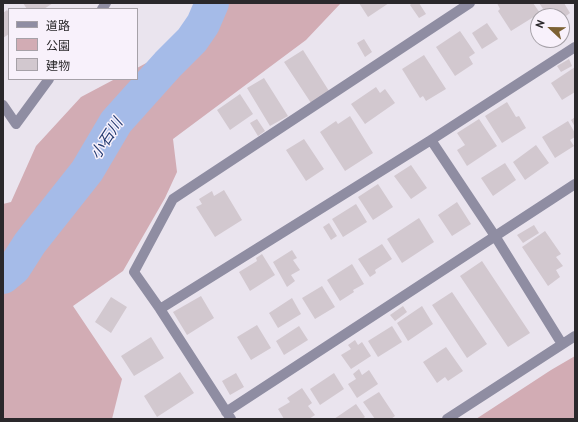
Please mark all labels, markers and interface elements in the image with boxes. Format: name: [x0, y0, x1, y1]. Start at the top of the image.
legend: [8, 8, 138, 80]
north arrow: [530, 8, 570, 48]
text: 道路: [46, 18, 70, 33]
text: N: [532, 18, 548, 30]
text: 公園: [46, 38, 70, 53]
text: 建物: [46, 58, 70, 73]
water label: 小石川: [87, 115, 127, 163]

